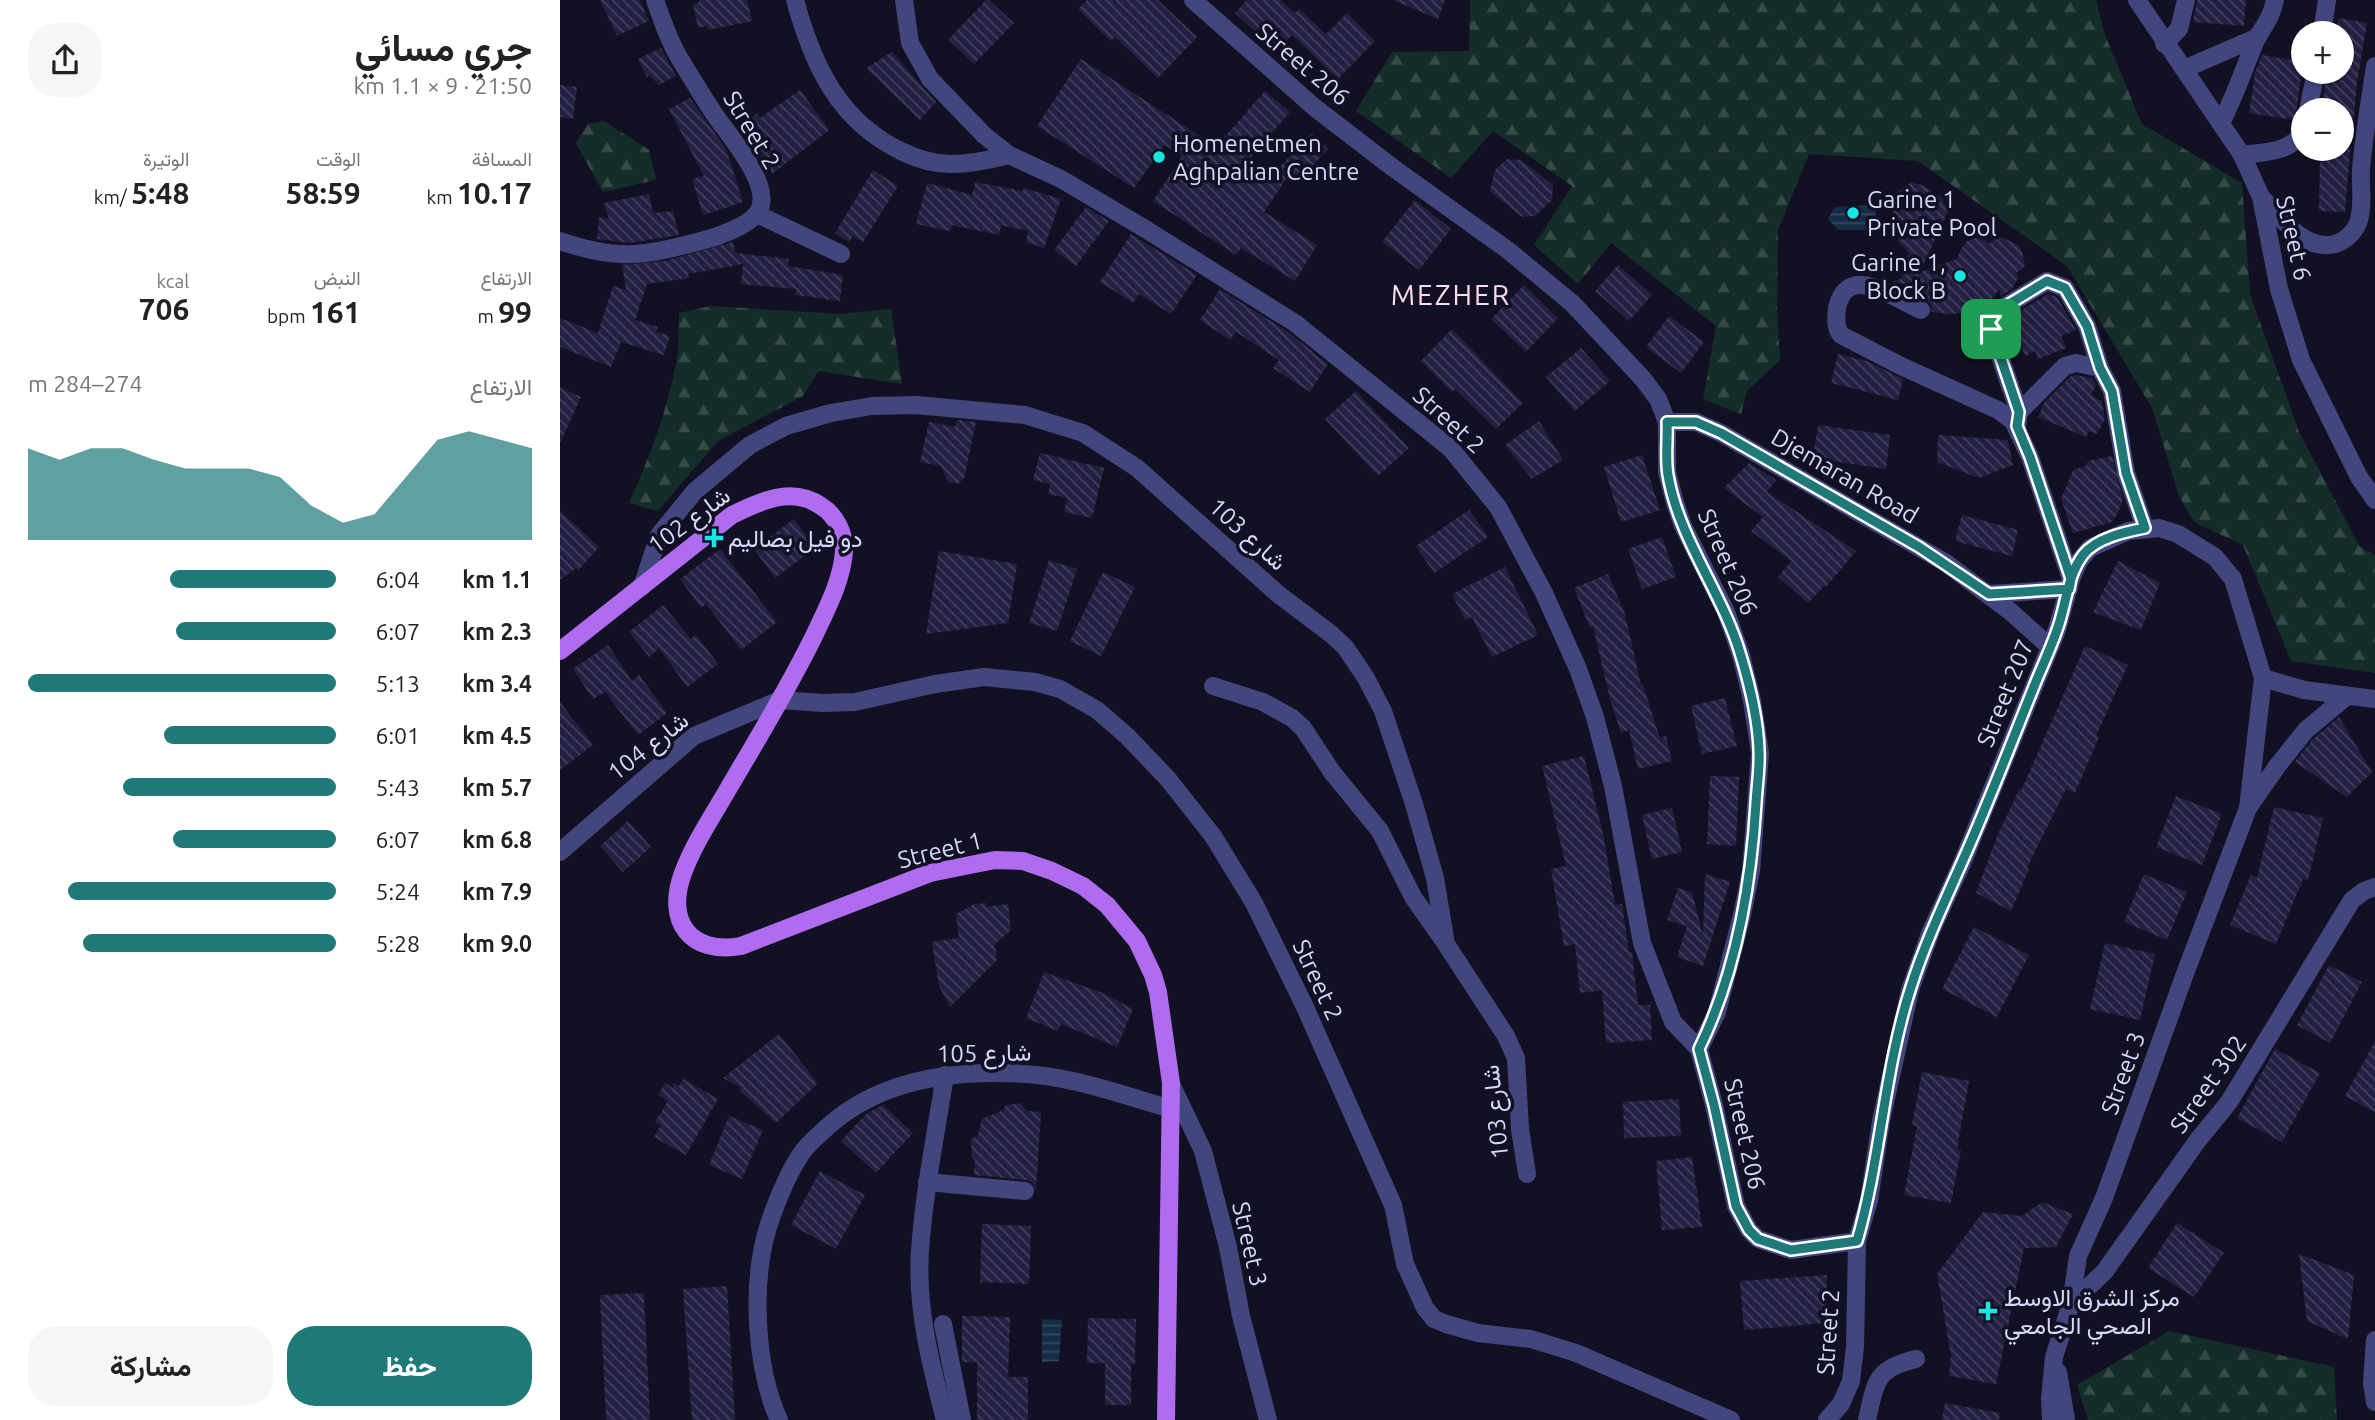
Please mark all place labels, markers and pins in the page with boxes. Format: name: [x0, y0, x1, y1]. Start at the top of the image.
place label: Homenetmen Aghpalian Centre: [1173, 130, 1360, 185]
marker: Homenetmen Aghpalian Centre: [1151, 149, 1167, 165]
place label: Garine 1 Private Pool: [1867, 186, 1997, 241]
marker: Garine 1 Private Pool: [1845, 205, 1861, 221]
place label: Garine 1, Block B: [1851, 249, 1946, 304]
marker: Garine 1, Block B: [1952, 268, 1968, 284]
pin: [1961, 299, 2021, 359]
place label: دو فيل بصاليم: [728, 525, 863, 555]
marker: دو فيل بصاليم: [706, 530, 722, 546]
place label: مركز الشرق الاوسط الصحي الجامعي: [2004, 1284, 2180, 1345]
marker: مركز الشرق الاوسط الصحي الجامعي: [1978, 1301, 1998, 1321]

